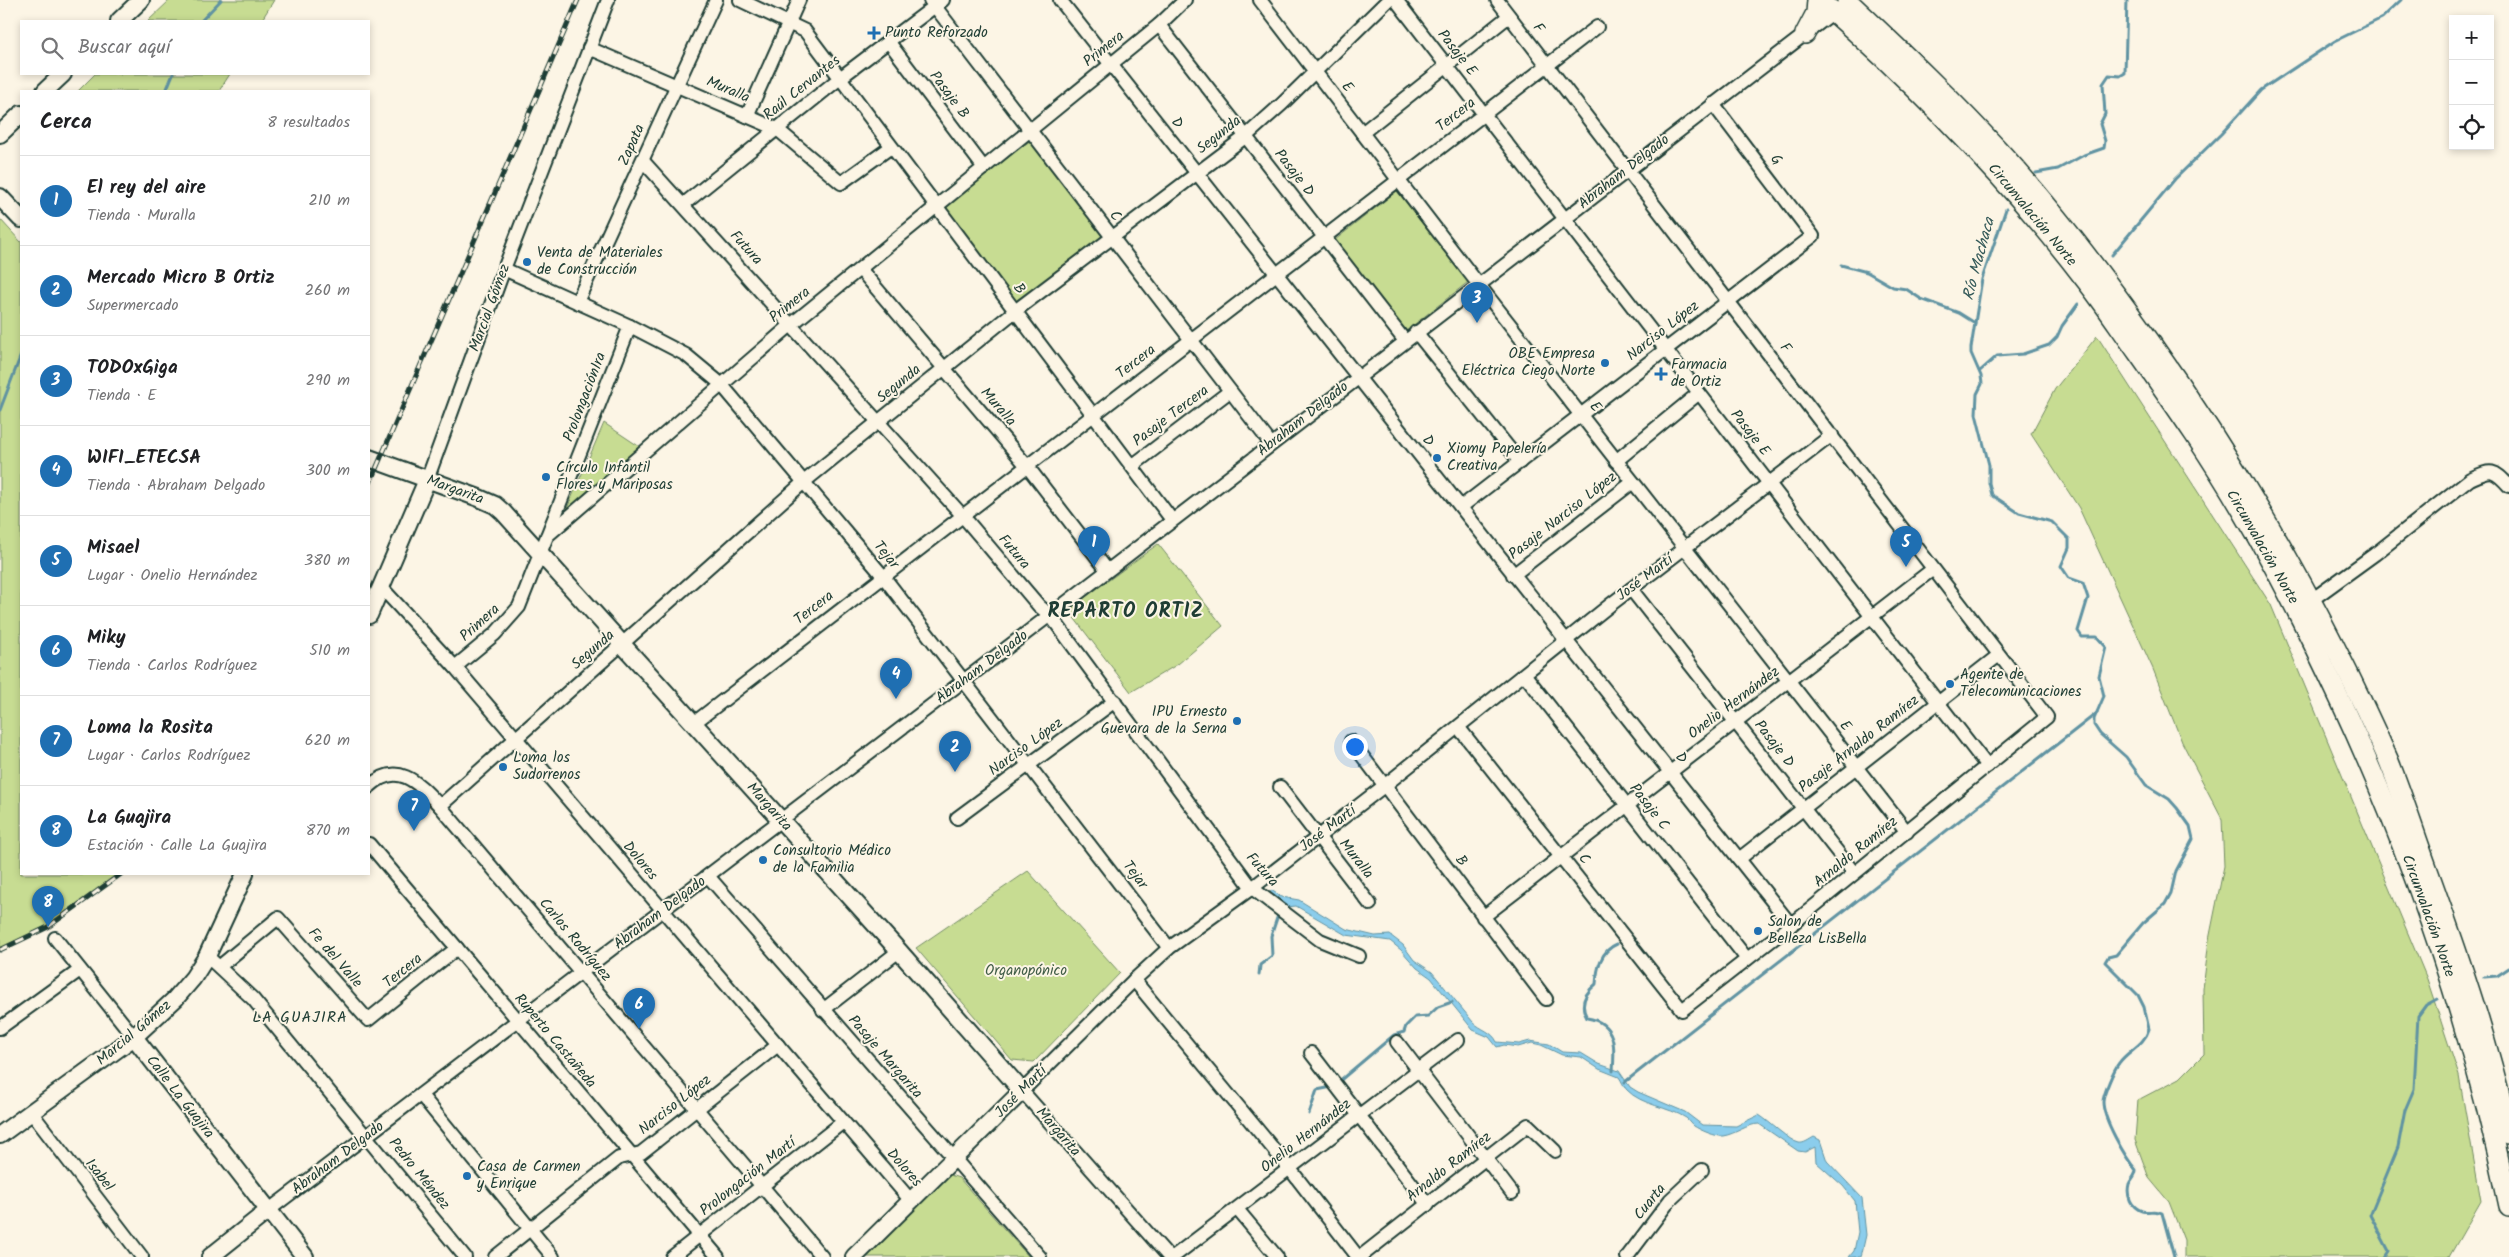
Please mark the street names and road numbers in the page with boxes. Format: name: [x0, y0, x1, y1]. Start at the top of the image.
street label: F: [1526, 18, 1551, 39]
street label: Pasaje E: [1431, 24, 1484, 83]
street label: Primera: [1078, 25, 1130, 73]
street label: Raúl Cervantes: [758, 49, 846, 127]
street label: Pasaje B: [923, 66, 975, 124]
street label: Muralla: [702, 70, 754, 110]
street label: E: [1335, 76, 1360, 99]
street label: Tercera: [1431, 92, 1481, 138]
street label: Segunda: [1191, 110, 1247, 160]
street label: D: [1165, 112, 1190, 134]
street label: Zapata: [612, 120, 652, 170]
street label: Abraham Delgado: [1573, 128, 1675, 215]
street label: Pasaje D: [1268, 144, 1321, 202]
street label: G: [1764, 149, 1788, 171]
street label: Circunvalación Norte: [1981, 158, 2083, 272]
street label: C: [1103, 205, 1127, 227]
street label: Futura: [724, 225, 768, 271]
street label: Marcial Gómez: [463, 260, 517, 355]
street label: B: [1007, 278, 1031, 300]
street label: Primera: [764, 281, 816, 329]
street label: Narciso López: [1621, 294, 1705, 367]
street label: F: [1773, 338, 1798, 359]
street label: Tercera: [1111, 339, 1161, 385]
street label: Prolongación1ra: [557, 349, 613, 445]
street label: Segunda: [871, 358, 927, 410]
street label: Abraham Delgado: [1252, 375, 1354, 462]
street label: Pasaje Tercera: [1128, 379, 1214, 453]
street label: Muralla: [974, 382, 1022, 432]
street label: E: [1583, 396, 1608, 419]
street label: Pasaje E: [1724, 404, 1777, 463]
street label: D: [1416, 430, 1441, 453]
street label: Pasaje Narciso López: [1503, 466, 1623, 566]
street label: Margarita: [423, 469, 487, 511]
street label: Circunvalación Norte: [2219, 485, 2305, 609]
street label: Futura: [992, 529, 1036, 575]
street label: Tejar: [867, 536, 906, 575]
street label: José Martí: [1611, 547, 1681, 607]
street label: Tercera: [789, 585, 839, 631]
street label: Primera: [454, 598, 506, 648]
street label: Segunda: [566, 624, 620, 676]
street label: Abraham Delgado: [931, 624, 1034, 710]
street label: Onelio Hernández: [1683, 660, 1785, 746]
street label: Pasaje Arnaldo Ramírez: [1793, 689, 1925, 799]
street label: Narciso López: [984, 711, 1069, 782]
street label: Pasaje D: [1748, 715, 1801, 773]
street label: E: [1833, 715, 1858, 738]
street label: D: [1669, 747, 1694, 769]
street label: Margarita: [740, 777, 798, 837]
street label: Pasaje C: [1623, 778, 1675, 836]
street label: José Martí: [1294, 798, 1364, 858]
street label: Arnaldo Ramírez: [1809, 810, 1904, 894]
street label: Muralla: [1333, 834, 1379, 884]
street label: Dolores: [616, 836, 664, 886]
street label: Futura: [1240, 847, 1284, 893]
street label: C: [1572, 848, 1596, 870]
street label: B: [1449, 850, 1473, 872]
street label: Circunvalación Norte: [2395, 851, 2461, 981]
street label: Tejar: [1116, 856, 1154, 895]
street label: Abraham Delgado: [609, 870, 712, 956]
street label: Carlos Rodríguez: [533, 893, 618, 988]
street label: Fe del Valle: [302, 922, 368, 994]
street label: Tercera: [378, 947, 428, 995]
street label: Ruperto Castañeda: [508, 988, 602, 1094]
street label: Marcial Gómez: [91, 994, 177, 1072]
street label: Pasaje Margarita: [842, 1010, 928, 1104]
street label: Calle La Guajira: [140, 1050, 220, 1144]
street label: José Martí: [989, 1058, 1055, 1124]
street label: Narciso López: [633, 1068, 717, 1141]
street label: Onelio Hernández: [1255, 1093, 1357, 1179]
street label: Margarita: [1029, 1102, 1087, 1162]
street label: Abraham Delgado: [287, 1115, 390, 1201]
street label: Arnaldo Ramírez: [1401, 1126, 1497, 1208]
street label: Prolongación Martí: [695, 1130, 803, 1222]
street label: Pedro Méndez: [382, 1132, 456, 1216]
street label: Dolores: [880, 1143, 928, 1193]
street label: Isabel: [78, 1153, 120, 1197]
street label: Cuarta: [1628, 1178, 1672, 1226]

